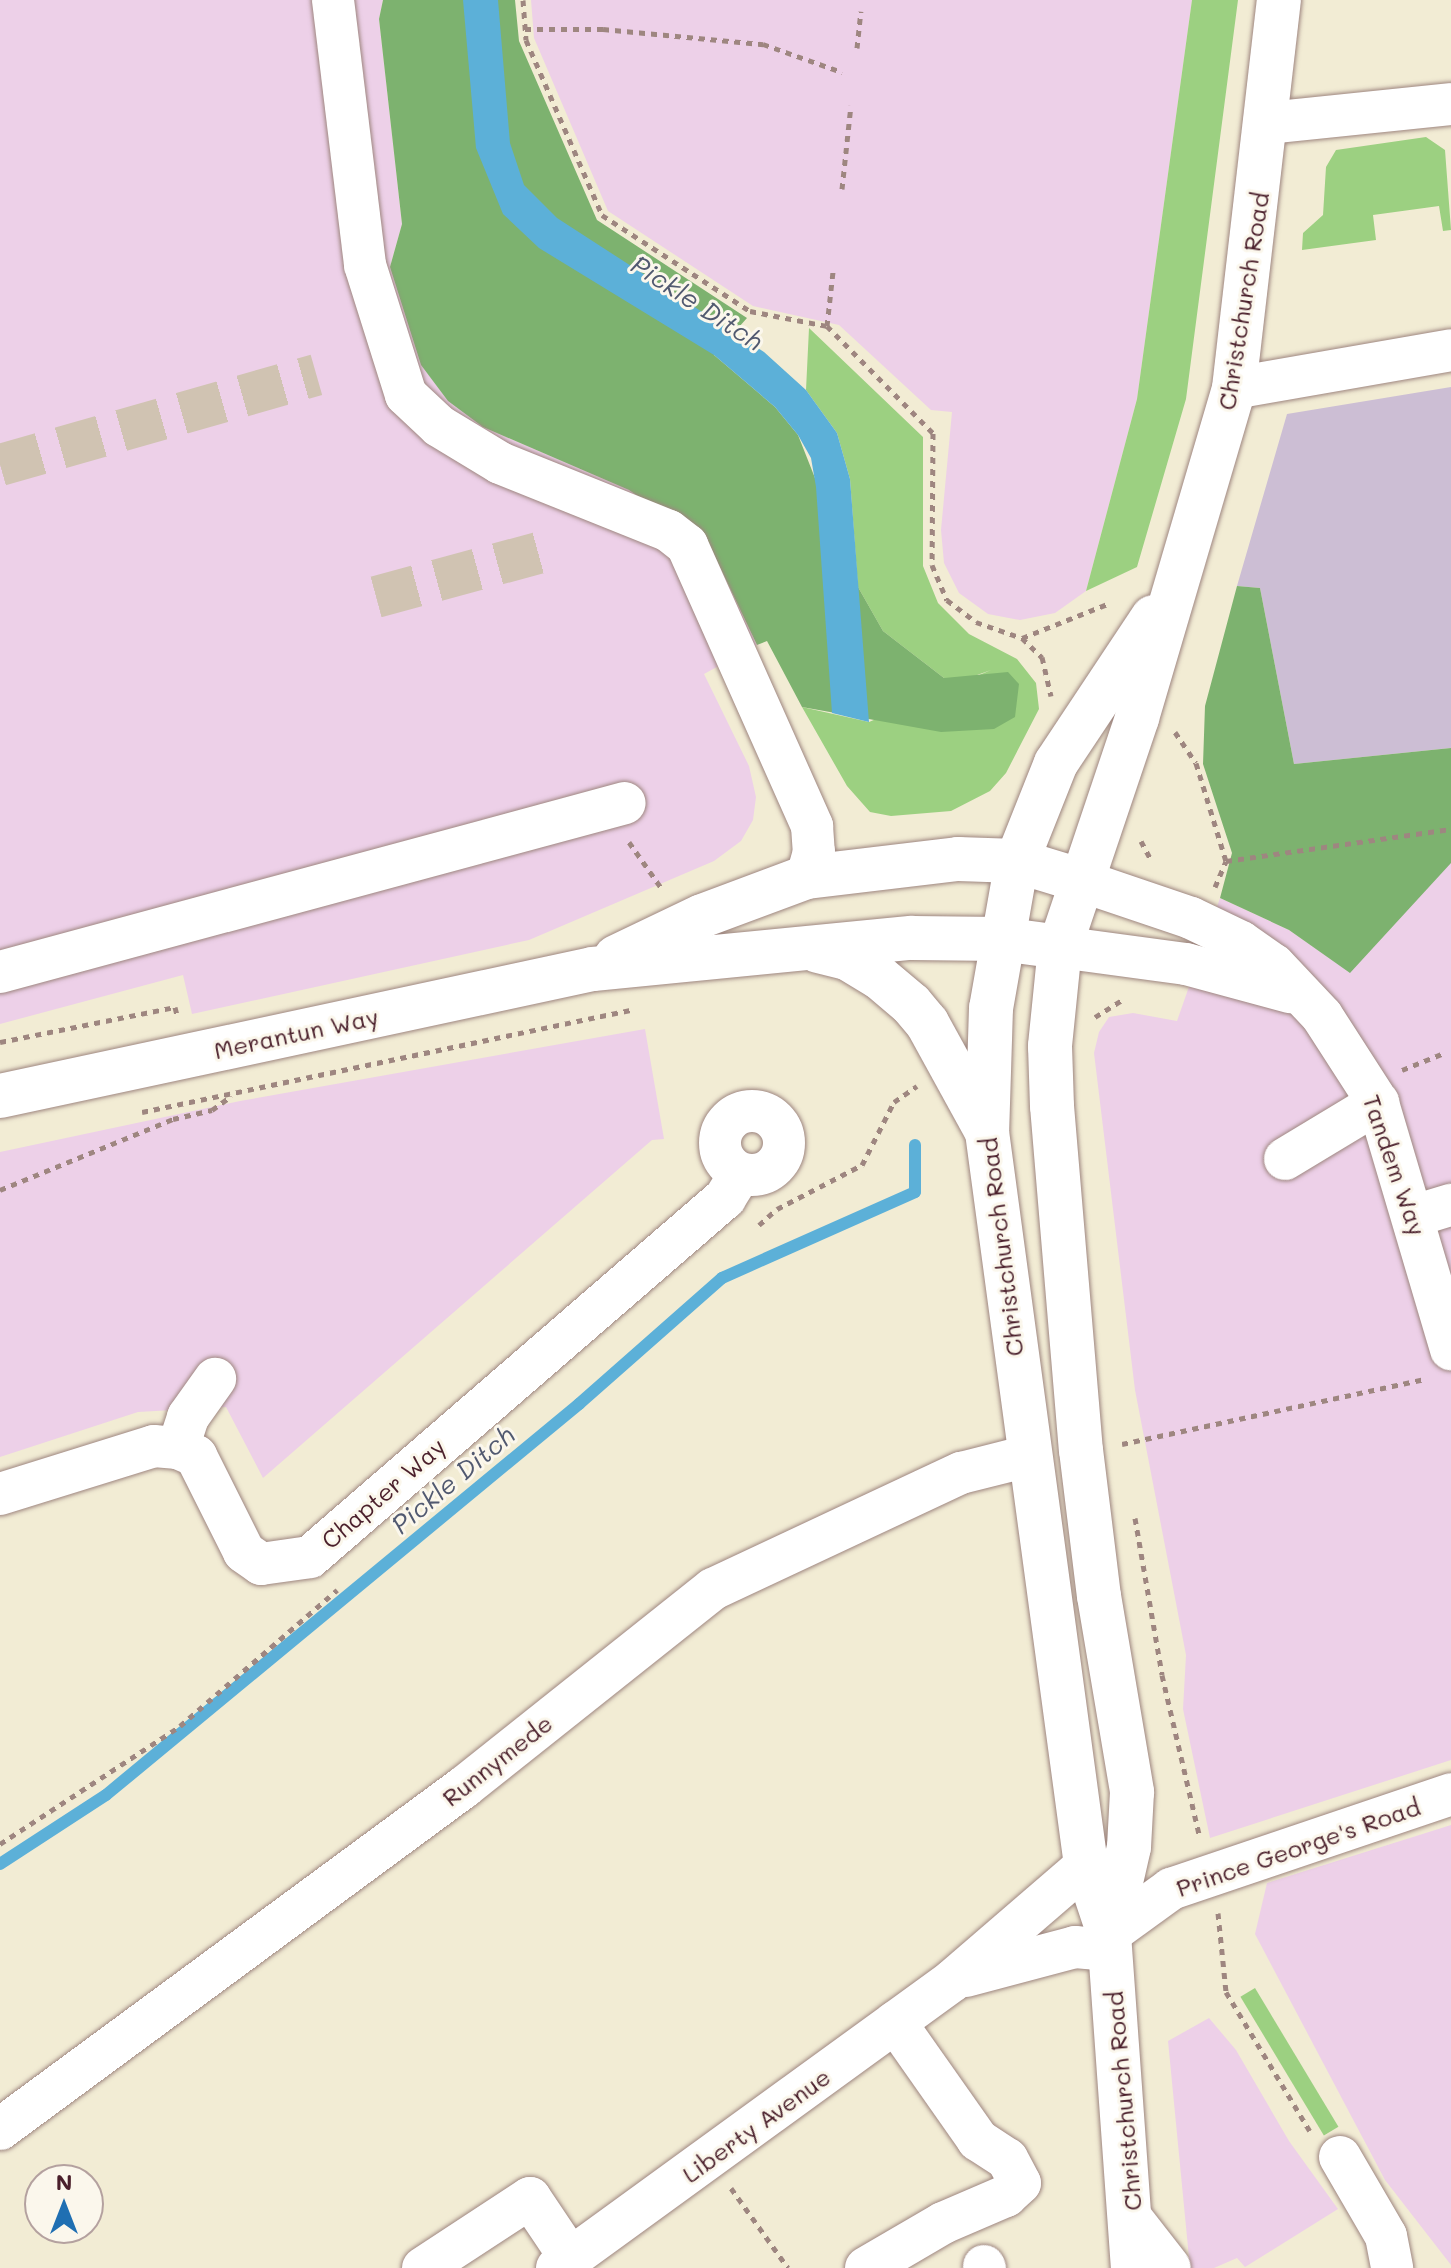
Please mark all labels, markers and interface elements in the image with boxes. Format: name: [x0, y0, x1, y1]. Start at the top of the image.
street label: Christchurch Road: [1212, 190, 1274, 412]
water label: Pickle Ditch: [625, 249, 769, 357]
street label: Merantun Way: [211, 1002, 381, 1064]
street label: Tandem Way: [1357, 1091, 1433, 1239]
street label: Christchurch Road: [973, 1136, 1029, 1358]
water label: Pickle Ditch: [385, 1419, 521, 1541]
street label: Chapter Way: [315, 1432, 451, 1554]
street label: Runnymede: [436, 1708, 558, 1812]
street label: Prince George's Road: [1172, 1792, 1424, 1902]
street label: Christchurch Road: [1099, 1990, 1147, 2212]
street label: Liberty Avenue: [676, 2062, 836, 2188]
north arrow: [24, 2164, 104, 2244]
text: N: [56, 2167, 72, 2196]

